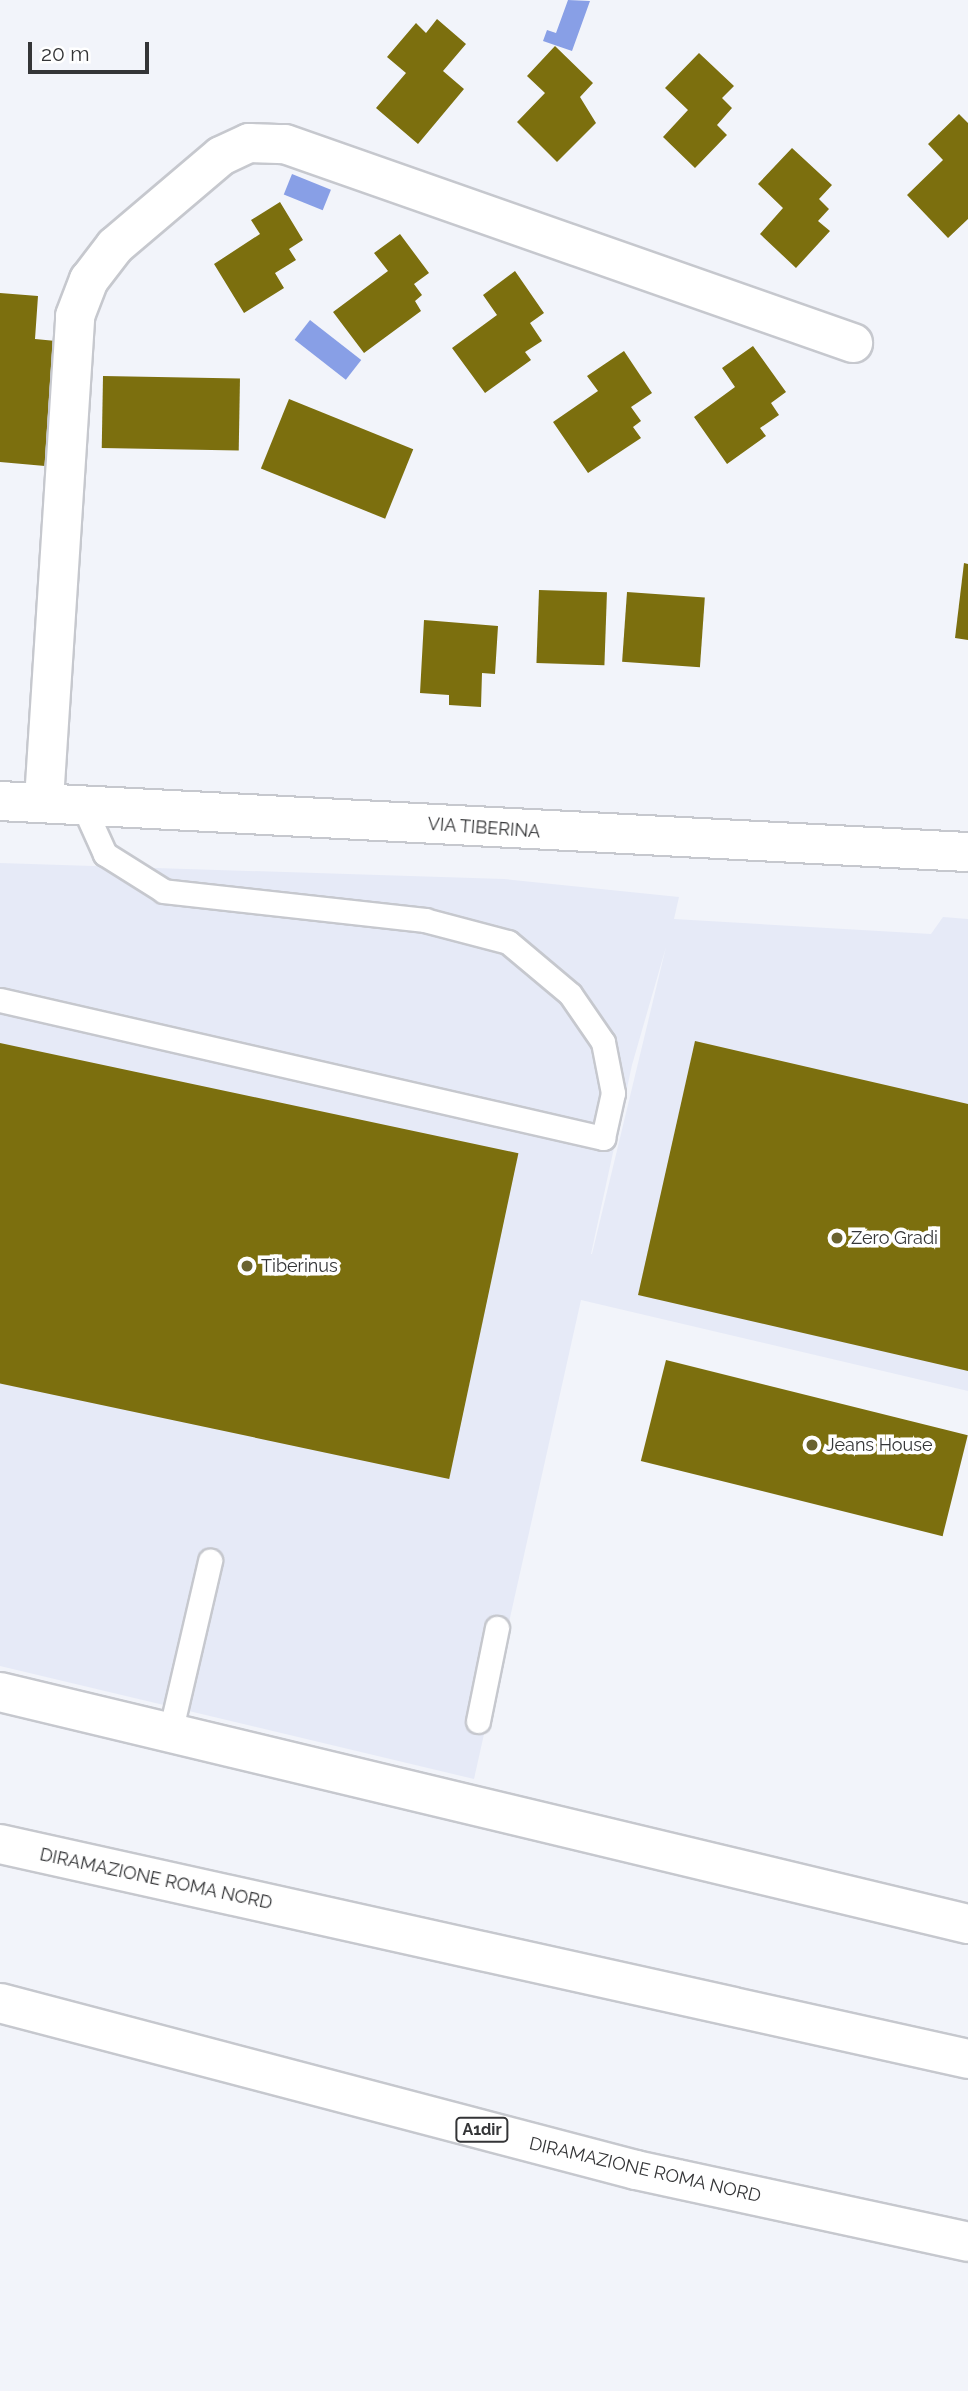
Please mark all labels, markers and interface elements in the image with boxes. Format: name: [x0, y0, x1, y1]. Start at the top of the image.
scale bar: [32, 28, 152, 72]
text: 20 m: [41, 41, 89, 66]
street label: VIA TIBERINA: [426, 813, 542, 843]
place label: Zero Gradi: [851, 1227, 938, 1249]
marker: Zero Gradi: [829, 1230, 845, 1246]
place label: Tiberinus: [261, 1255, 338, 1277]
marker: Tiberinus: [239, 1258, 255, 1274]
place label: Jeans House: [826, 1434, 932, 1456]
marker: Jeans House: [804, 1437, 820, 1453]
street label: DIRAMAZIONE ROMA NORD: [37, 1844, 275, 1914]
road number: A1dir: [454, 2118, 510, 2142]
street label: DIRAMAZIONE ROMA NORD: [527, 2133, 763, 2207]

